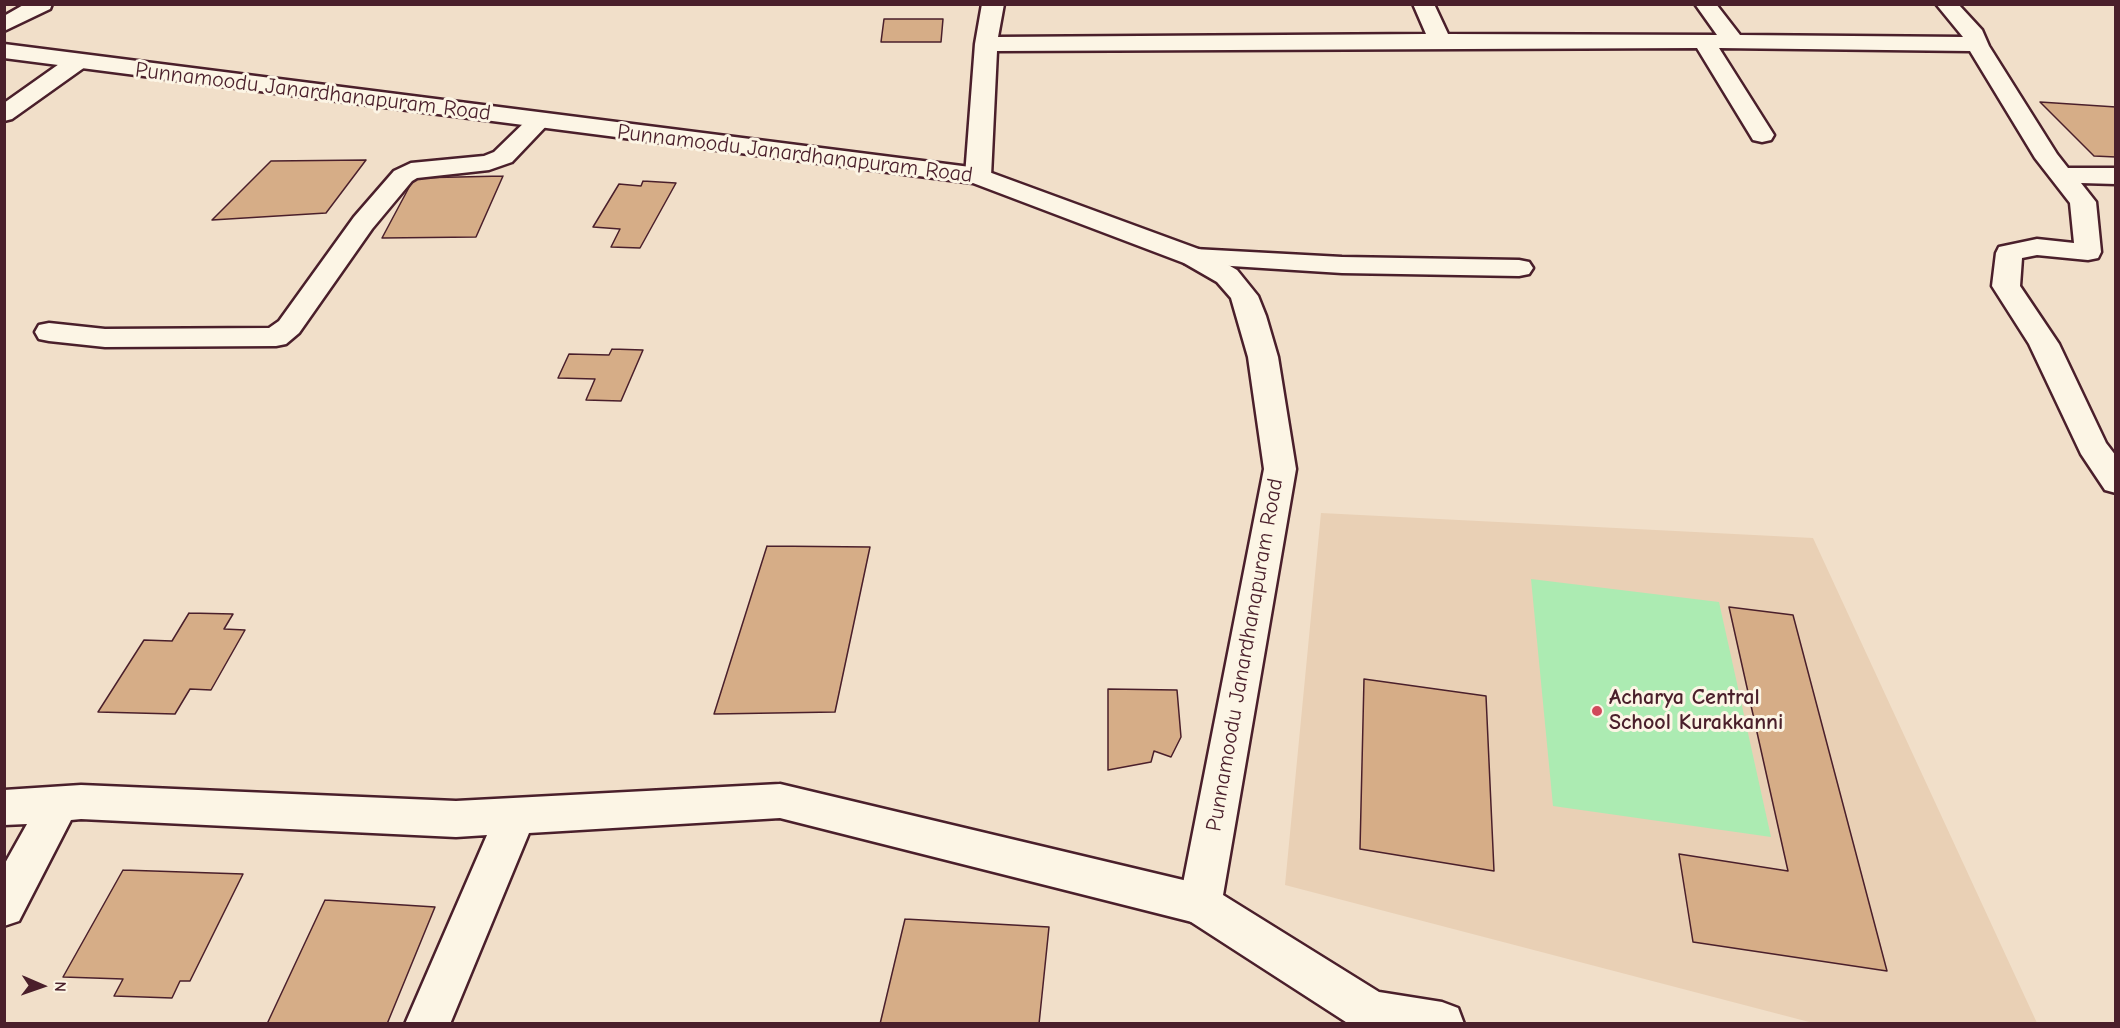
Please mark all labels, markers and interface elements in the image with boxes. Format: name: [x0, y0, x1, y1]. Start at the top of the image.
street label: Punnamoodu Janardhanapuram Road: [134, 57, 492, 127]
street label: Punnamoodu Janardhanapuram Road: [616, 119, 974, 189]
street label: Punnamoodu Janardhanapuram Road: [1201, 476, 1289, 834]
place label: Acharya Central School Kurakkanni: [1609, 685, 1783, 736]
marker: Acharya Central School Kurakkanni: [1590, 704, 1604, 718]
north arrow: [12, 956, 72, 1016]
text: N: [51, 981, 69, 992]

